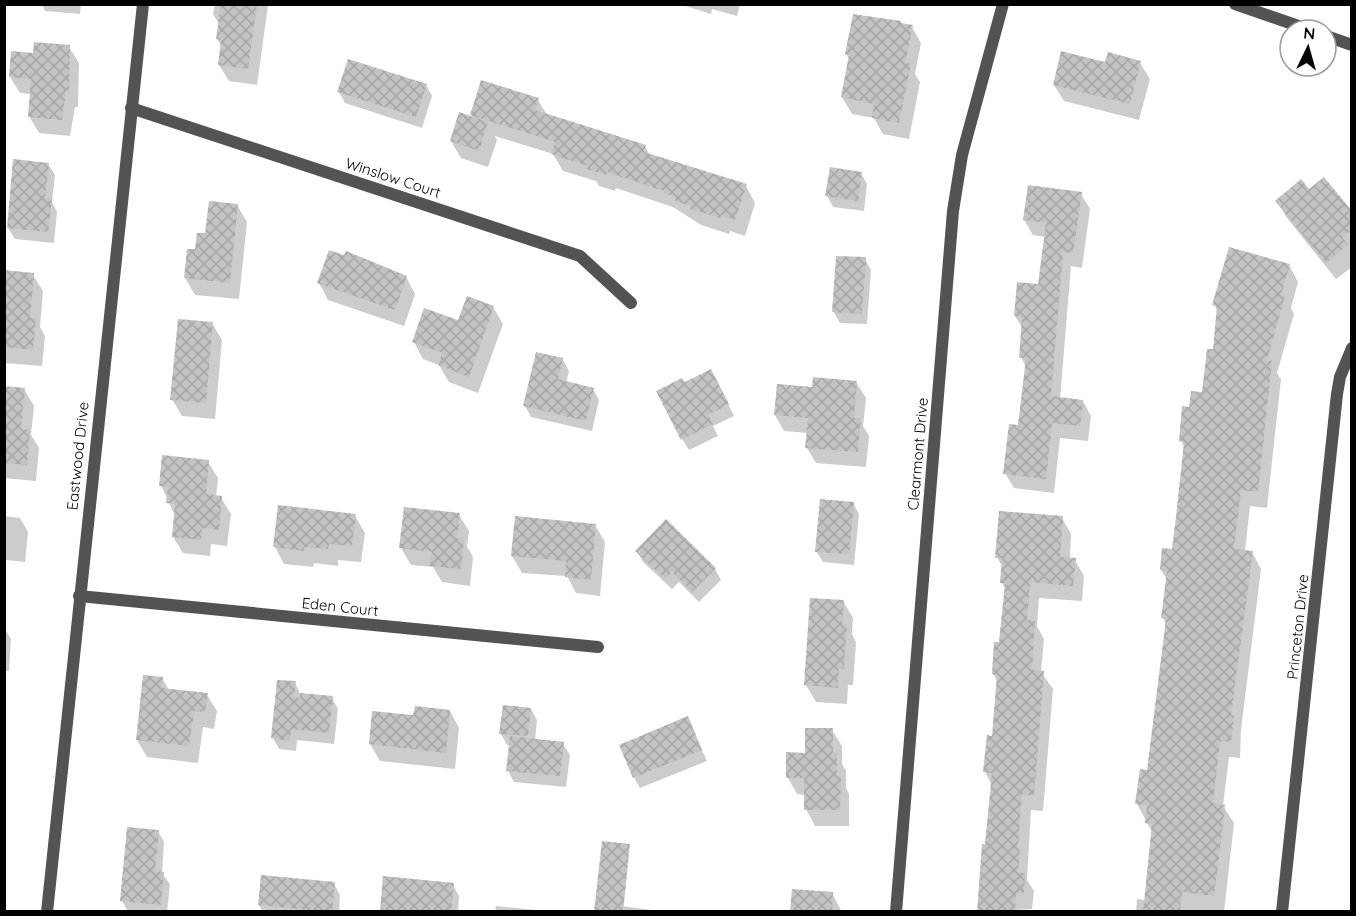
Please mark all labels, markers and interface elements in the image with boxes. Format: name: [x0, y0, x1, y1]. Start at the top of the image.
north arrow: [1278, 18, 1338, 78]
text: N: [1303, 23, 1316, 44]
street label: Winslow Court: [343, 153, 443, 202]
street label: Clearmont Drive: [903, 397, 932, 511]
street label: Eastwood Drive: [62, 401, 93, 511]
street label: Princeton Drive: [1283, 573, 1312, 681]
street label: Eden Court: [301, 593, 379, 620]

